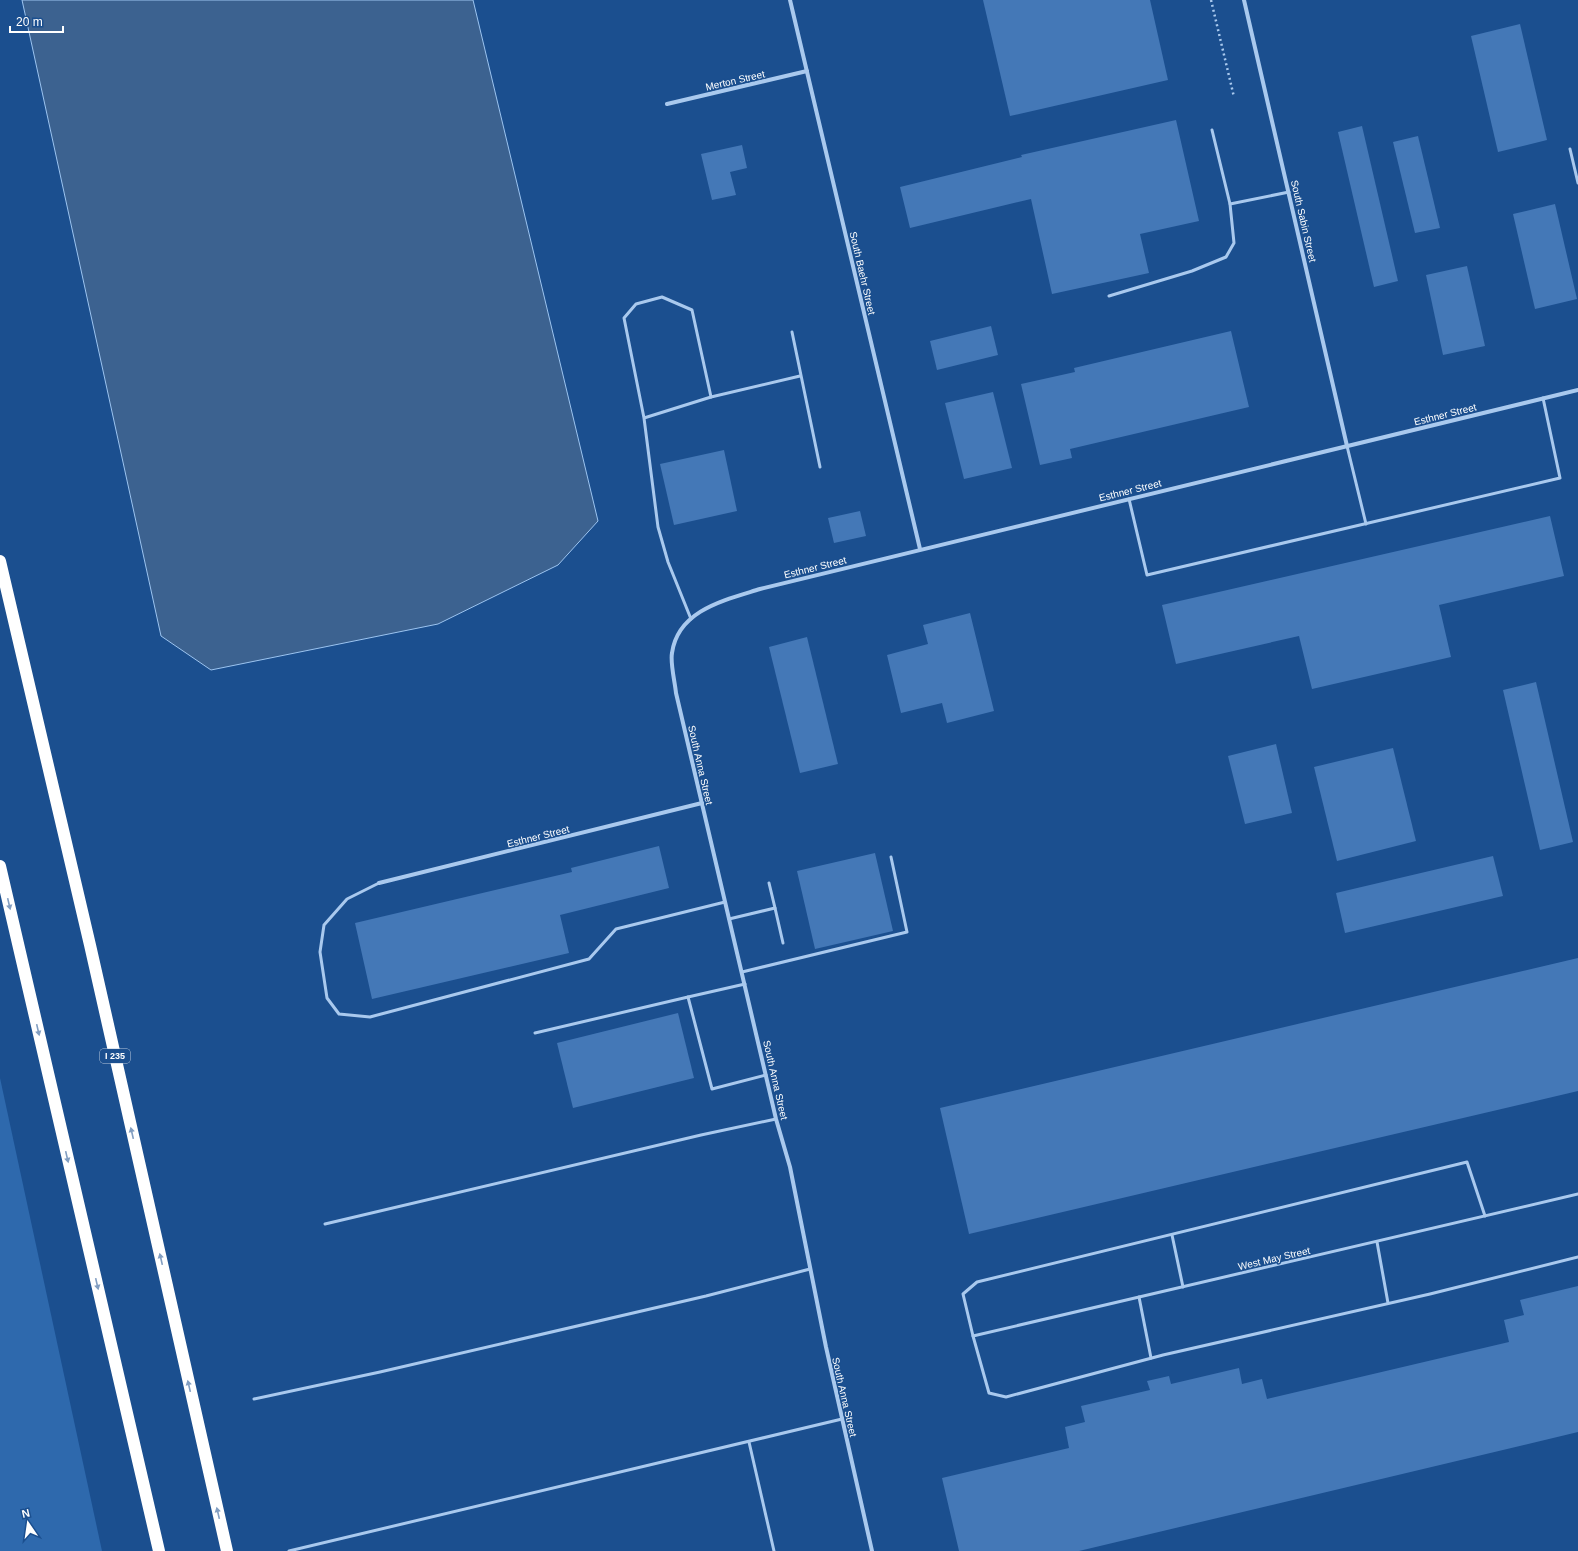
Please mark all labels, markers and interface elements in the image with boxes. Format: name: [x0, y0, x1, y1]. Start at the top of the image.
scale bar: [10, 8, 63, 34]
text: 20 m: [16, 15, 43, 29]
street label: Merton Street: [704, 68, 766, 93]
street label: South Sabin Street: [1289, 179, 1318, 263]
street label: South Baehr Street: [848, 230, 877, 316]
street label: Esthner Street: [1413, 401, 1478, 428]
street label: Esthner Street: [1098, 477, 1163, 504]
street label: Esthner Street: [783, 554, 848, 581]
street label: South Anna Street: [686, 724, 715, 806]
street label: Esthner Street: [506, 823, 571, 850]
one-way arrow: [6, 898, 12, 910]
one-way arrow: [36, 1024, 42, 1037]
street label: South Anna Street: [761, 1039, 790, 1121]
road number: I 235: [100, 1049, 130, 1063]
one-way arrow: [129, 1126, 135, 1139]
one-way arrow: [65, 1151, 71, 1163]
street label: West May Street: [1237, 1245, 1311, 1272]
one-way arrow: [157, 1253, 163, 1266]
one-way arrow: [94, 1277, 100, 1290]
street label: South Anna Street: [830, 1356, 859, 1438]
one-way arrow: [186, 1380, 192, 1392]
north arrow: [8, 1503, 48, 1543]
text: N: [21, 1507, 31, 1520]
one-way arrow: [215, 1507, 221, 1519]

